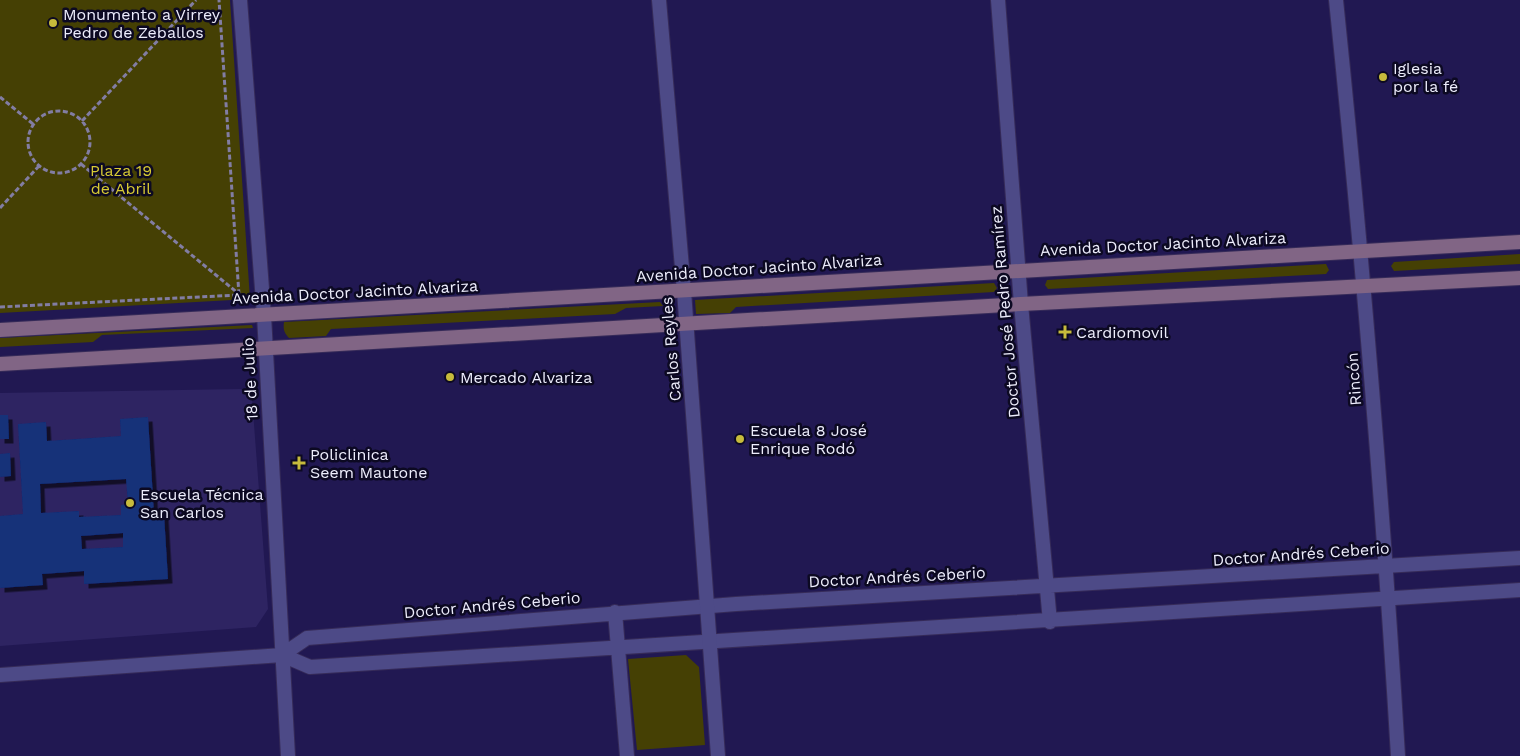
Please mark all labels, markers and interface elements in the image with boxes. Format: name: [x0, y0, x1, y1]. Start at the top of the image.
place label: Monumento a Virrey Pedro de Zeballos: [63, 5, 221, 42]
marker: Monumento a Virrey Pedro de Zeballos: [47, 17, 59, 29]
place label: Iglesia por la fé: [1393, 59, 1458, 96]
marker: Iglesia por la fé: [1377, 71, 1389, 83]
park label: Plaza 19 de Abril: [90, 161, 152, 198]
street label: Doctor José Pedro Ramírez: [986, 205, 1024, 419]
street label: Avenida Doctor Jacinto Alvariza: [1040, 228, 1286, 260]
street label: Avenida Doctor Jacinto Alvariza: [636, 250, 882, 286]
street label: Avenida Doctor Jacinto Alvariza: [232, 276, 478, 308]
street label: Carlos Reyles: [657, 296, 685, 402]
place label: Cardiomovil: [1076, 323, 1169, 342]
marker: Cardiomovil: [1058, 325, 1072, 339]
street label: 18 de Julio: [238, 337, 262, 421]
street label: Rincón: [1343, 352, 1365, 406]
place label: Mercado Alvariza: [460, 368, 592, 387]
marker: Mercado Alvariza: [444, 371, 456, 383]
place label: Escuela 8 José Enrique Rodó: [750, 421, 867, 458]
marker: Escuela 8 José Enrique Rodó: [734, 433, 746, 445]
place label: Policlinica Seem Mautone: [310, 445, 427, 482]
marker: Policlinica Seem Mautone: [292, 456, 306, 470]
place label: Escuela Técnica San Carlos: [140, 485, 264, 522]
marker: Escuela Técnica San Carlos: [124, 497, 136, 509]
street label: Doctor Andrés Ceberio: [1212, 538, 1390, 570]
street label: Doctor Andrés Ceberio: [808, 563, 986, 591]
street label: Doctor Andrés Ceberio: [403, 588, 581, 622]

